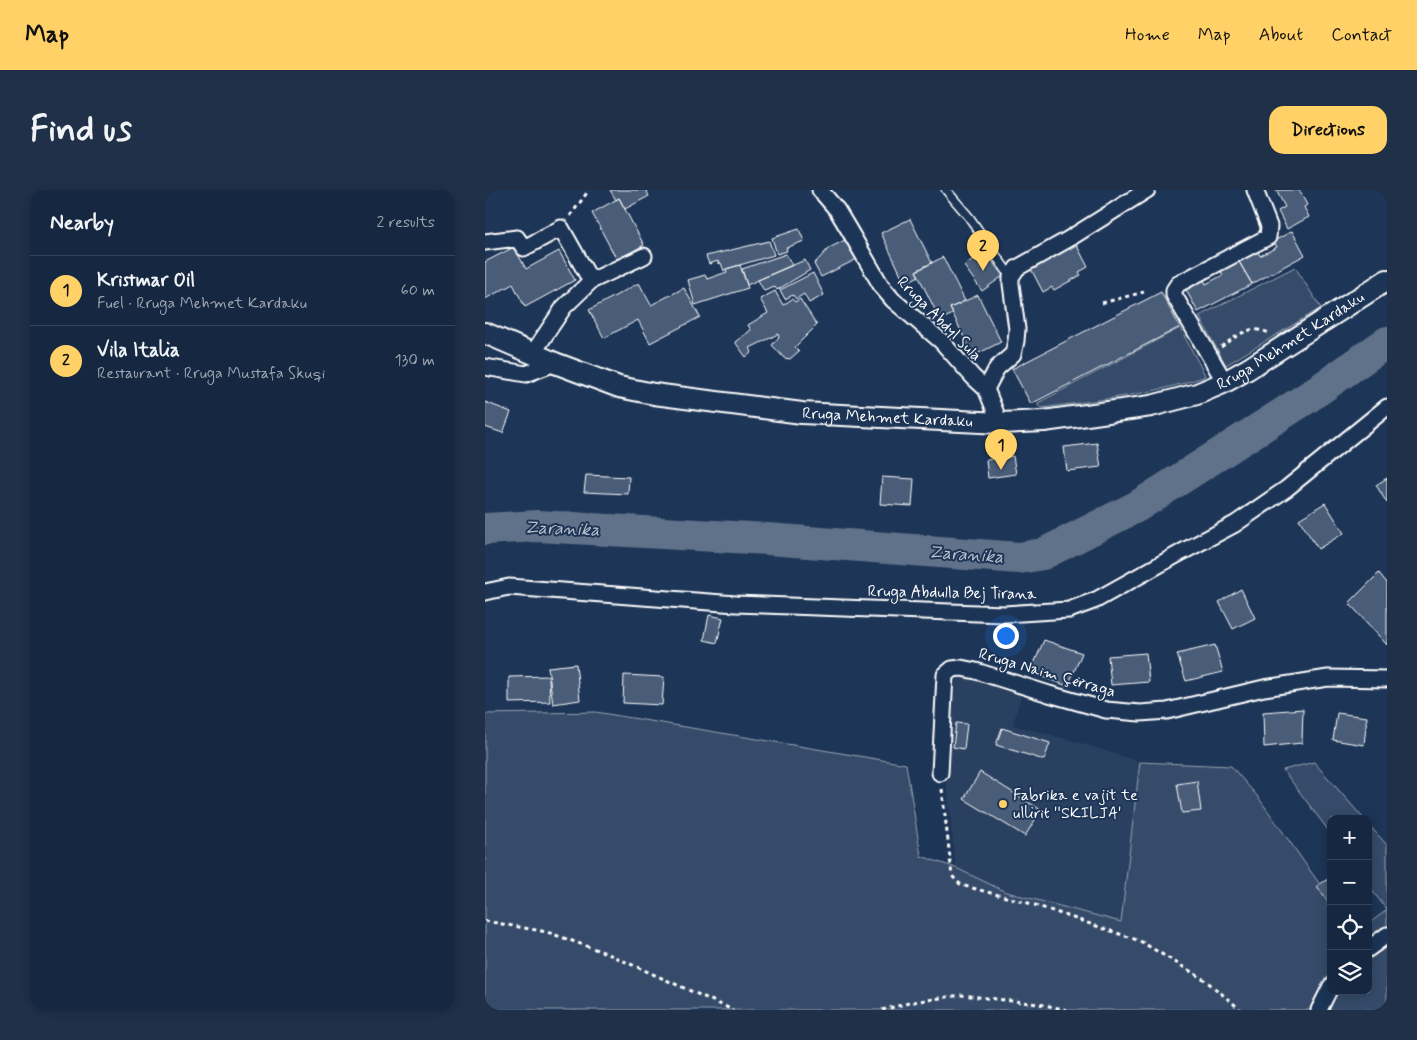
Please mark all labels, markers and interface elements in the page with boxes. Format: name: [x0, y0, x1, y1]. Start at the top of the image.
text: Map: [25, 20, 69, 51]
text: Home: [1125, 23, 1170, 47]
text: Map: [1198, 23, 1231, 47]
text: About: [1259, 23, 1303, 47]
text: Contact: [1331, 23, 1392, 47]
button: Directions: [1269, 106, 1387, 154]
text: Find us: [30, 107, 132, 153]
text: Nearby: [50, 209, 114, 237]
text: 2 results: [377, 212, 435, 233]
pin: 2: [967, 230, 999, 271]
text: Kristmar Oil: [97, 268, 195, 293]
street label: Rruga Abdyl Sula: [891, 272, 986, 367]
text: 1: [62, 280, 70, 301]
text: 60 m: [401, 280, 435, 301]
street label: Rruga Mehmet Kardaku: [1213, 287, 1368, 395]
text: Fuel · Rruga Mehmet Kardaku: [97, 293, 307, 314]
text: Vila Italia: [97, 338, 180, 363]
text: 2: [62, 350, 70, 371]
text: 130 m: [394, 350, 435, 371]
text: Restaurant · Rruga Mustafa Skuqi: [97, 363, 325, 384]
street label: Rruga Mehmet Kardaku: [802, 403, 973, 432]
pin: 1: [985, 429, 1017, 470]
water label: Zaranika: [524, 516, 600, 542]
water label: Zaranika: [928, 540, 1004, 570]
street label: Rruga Abdulla Bej Tirana: [867, 581, 1037, 606]
your location: [993, 623, 1019, 649]
street label: Rruga Naim Çërraga: [976, 643, 1118, 704]
place label: Fabrika e vajit te ullirit ''SKILJA': [1013, 785, 1138, 824]
marker: Fabrika e vajit te ullirit ''SKILJA': [997, 798, 1009, 810]
map controls: [1327, 815, 1372, 995]
button: +: [1327, 815, 1372, 860]
button: −: [1327, 860, 1372, 905]
button: locate: [1327, 905, 1372, 950]
button: layers: [1327, 950, 1372, 995]

